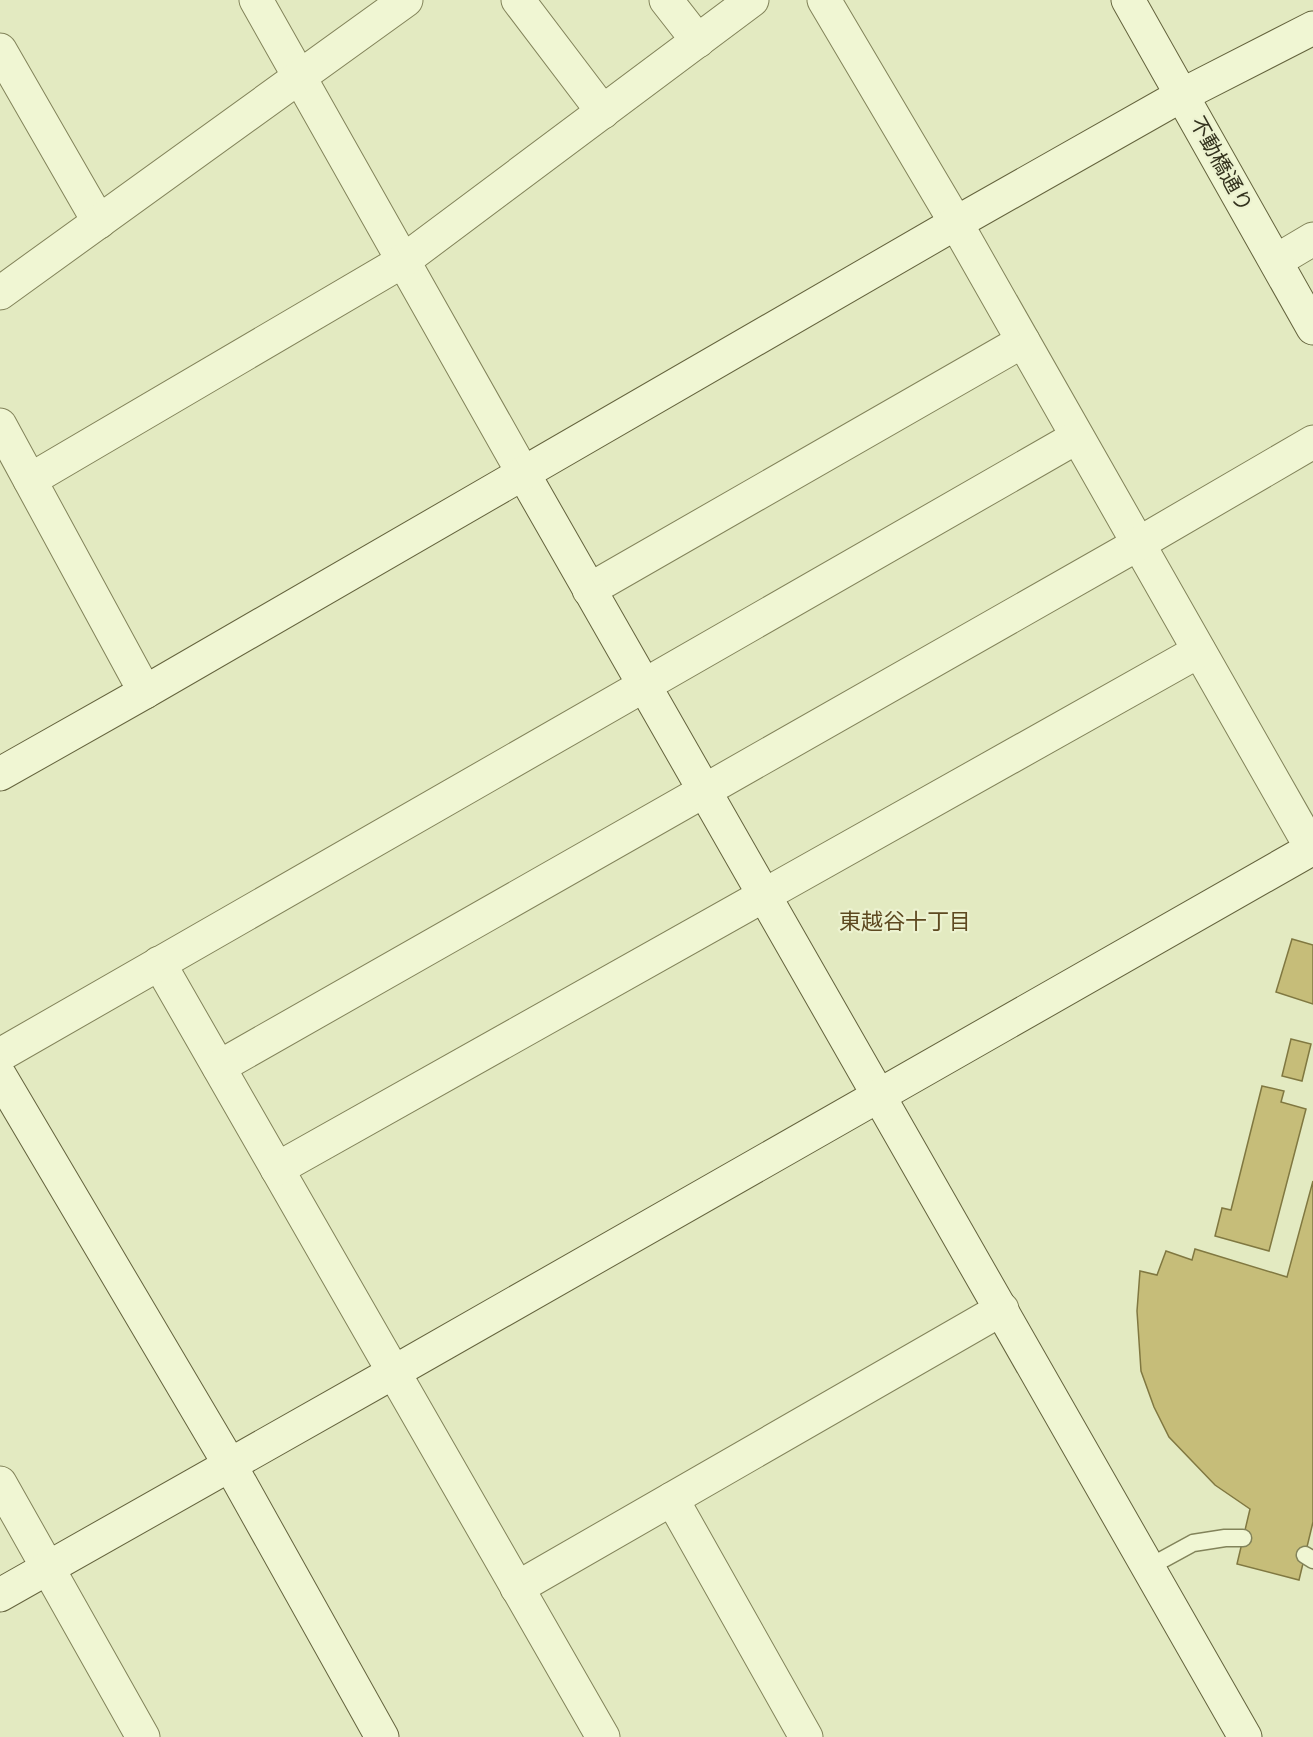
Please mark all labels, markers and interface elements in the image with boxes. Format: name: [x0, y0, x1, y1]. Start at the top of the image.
street label: 不動橋通り: [1184, 111, 1260, 216]
district label: 東越谷十丁目: [839, 906, 971, 935]

